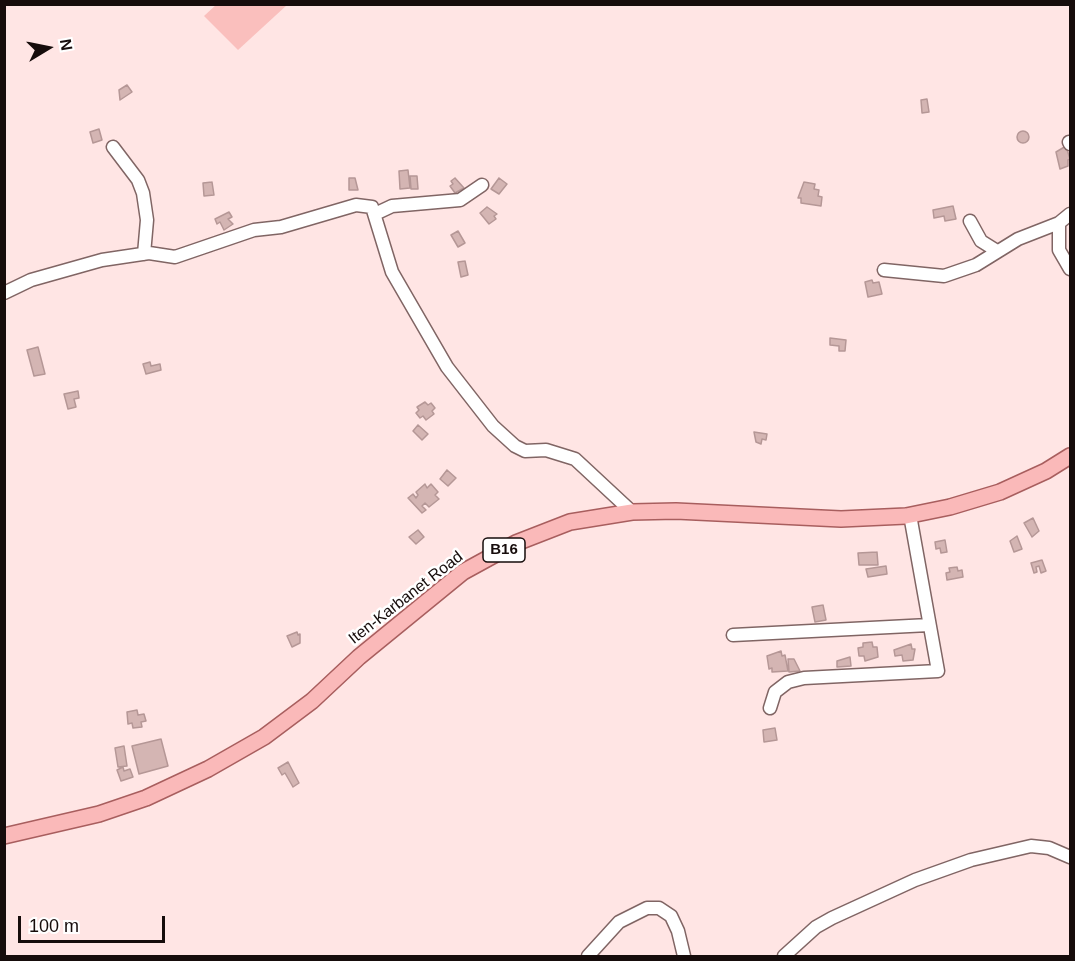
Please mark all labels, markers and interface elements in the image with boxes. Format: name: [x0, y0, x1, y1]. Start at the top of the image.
north arrow: [18, 18, 78, 78]
text: N: [57, 38, 76, 52]
road number: B16: [483, 538, 525, 562]
street label: Iten-Karbanet Road: [345, 547, 467, 649]
scale bar: [21, 904, 168, 942]
text: 100 m: [29, 916, 79, 936]

